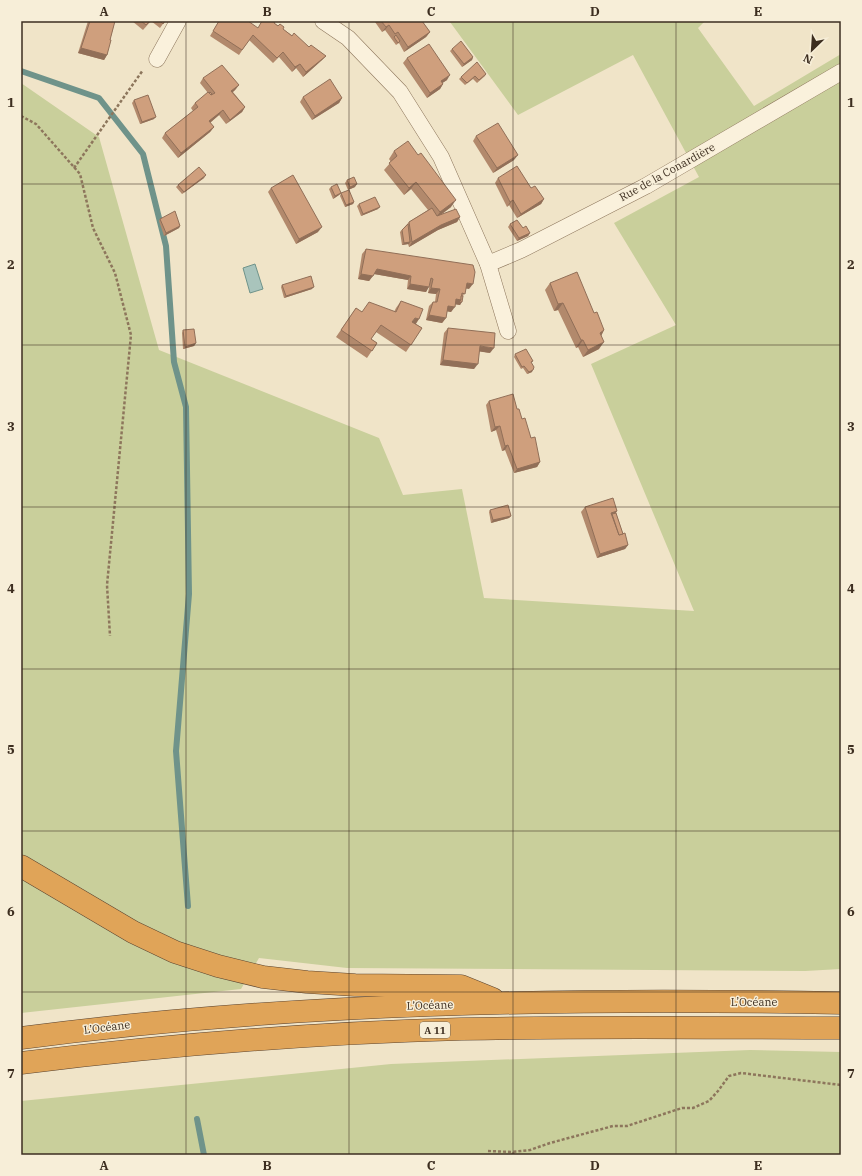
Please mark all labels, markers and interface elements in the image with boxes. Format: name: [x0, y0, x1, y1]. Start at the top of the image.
text: A: [99, 3, 109, 20]
text: B: [262, 3, 272, 20]
text: C: [427, 3, 436, 20]
text: D: [590, 3, 600, 20]
text: E: [754, 3, 762, 20]
north arrow: [792, 30, 832, 70]
text: N: [801, 51, 815, 67]
text: 1: [7, 94, 15, 111]
text: 1: [847, 94, 855, 111]
street label: Rue de la Conardière: [617, 140, 718, 204]
text: 2: [7, 256, 15, 273]
text: 2: [847, 256, 855, 273]
text: 3: [7, 418, 15, 435]
text: 3: [847, 418, 855, 435]
text: 4: [7, 580, 15, 597]
text: 4: [847, 580, 855, 597]
text: 5: [7, 741, 15, 758]
text: 5: [847, 741, 855, 758]
text: 6: [7, 903, 15, 920]
text: 6: [847, 903, 855, 920]
street label: L’Océane: [731, 995, 777, 1009]
street label: L’Océane: [406, 997, 454, 1013]
street label: L’Océane: [83, 1017, 131, 1037]
road number: A 11: [420, 1022, 450, 1038]
text: 7: [7, 1065, 15, 1082]
text: 7: [847, 1065, 855, 1082]
text: A: [99, 1157, 109, 1174]
text: B: [262, 1157, 272, 1174]
text: C: [427, 1157, 436, 1174]
text: D: [590, 1157, 600, 1174]
text: E: [754, 1157, 762, 1174]

